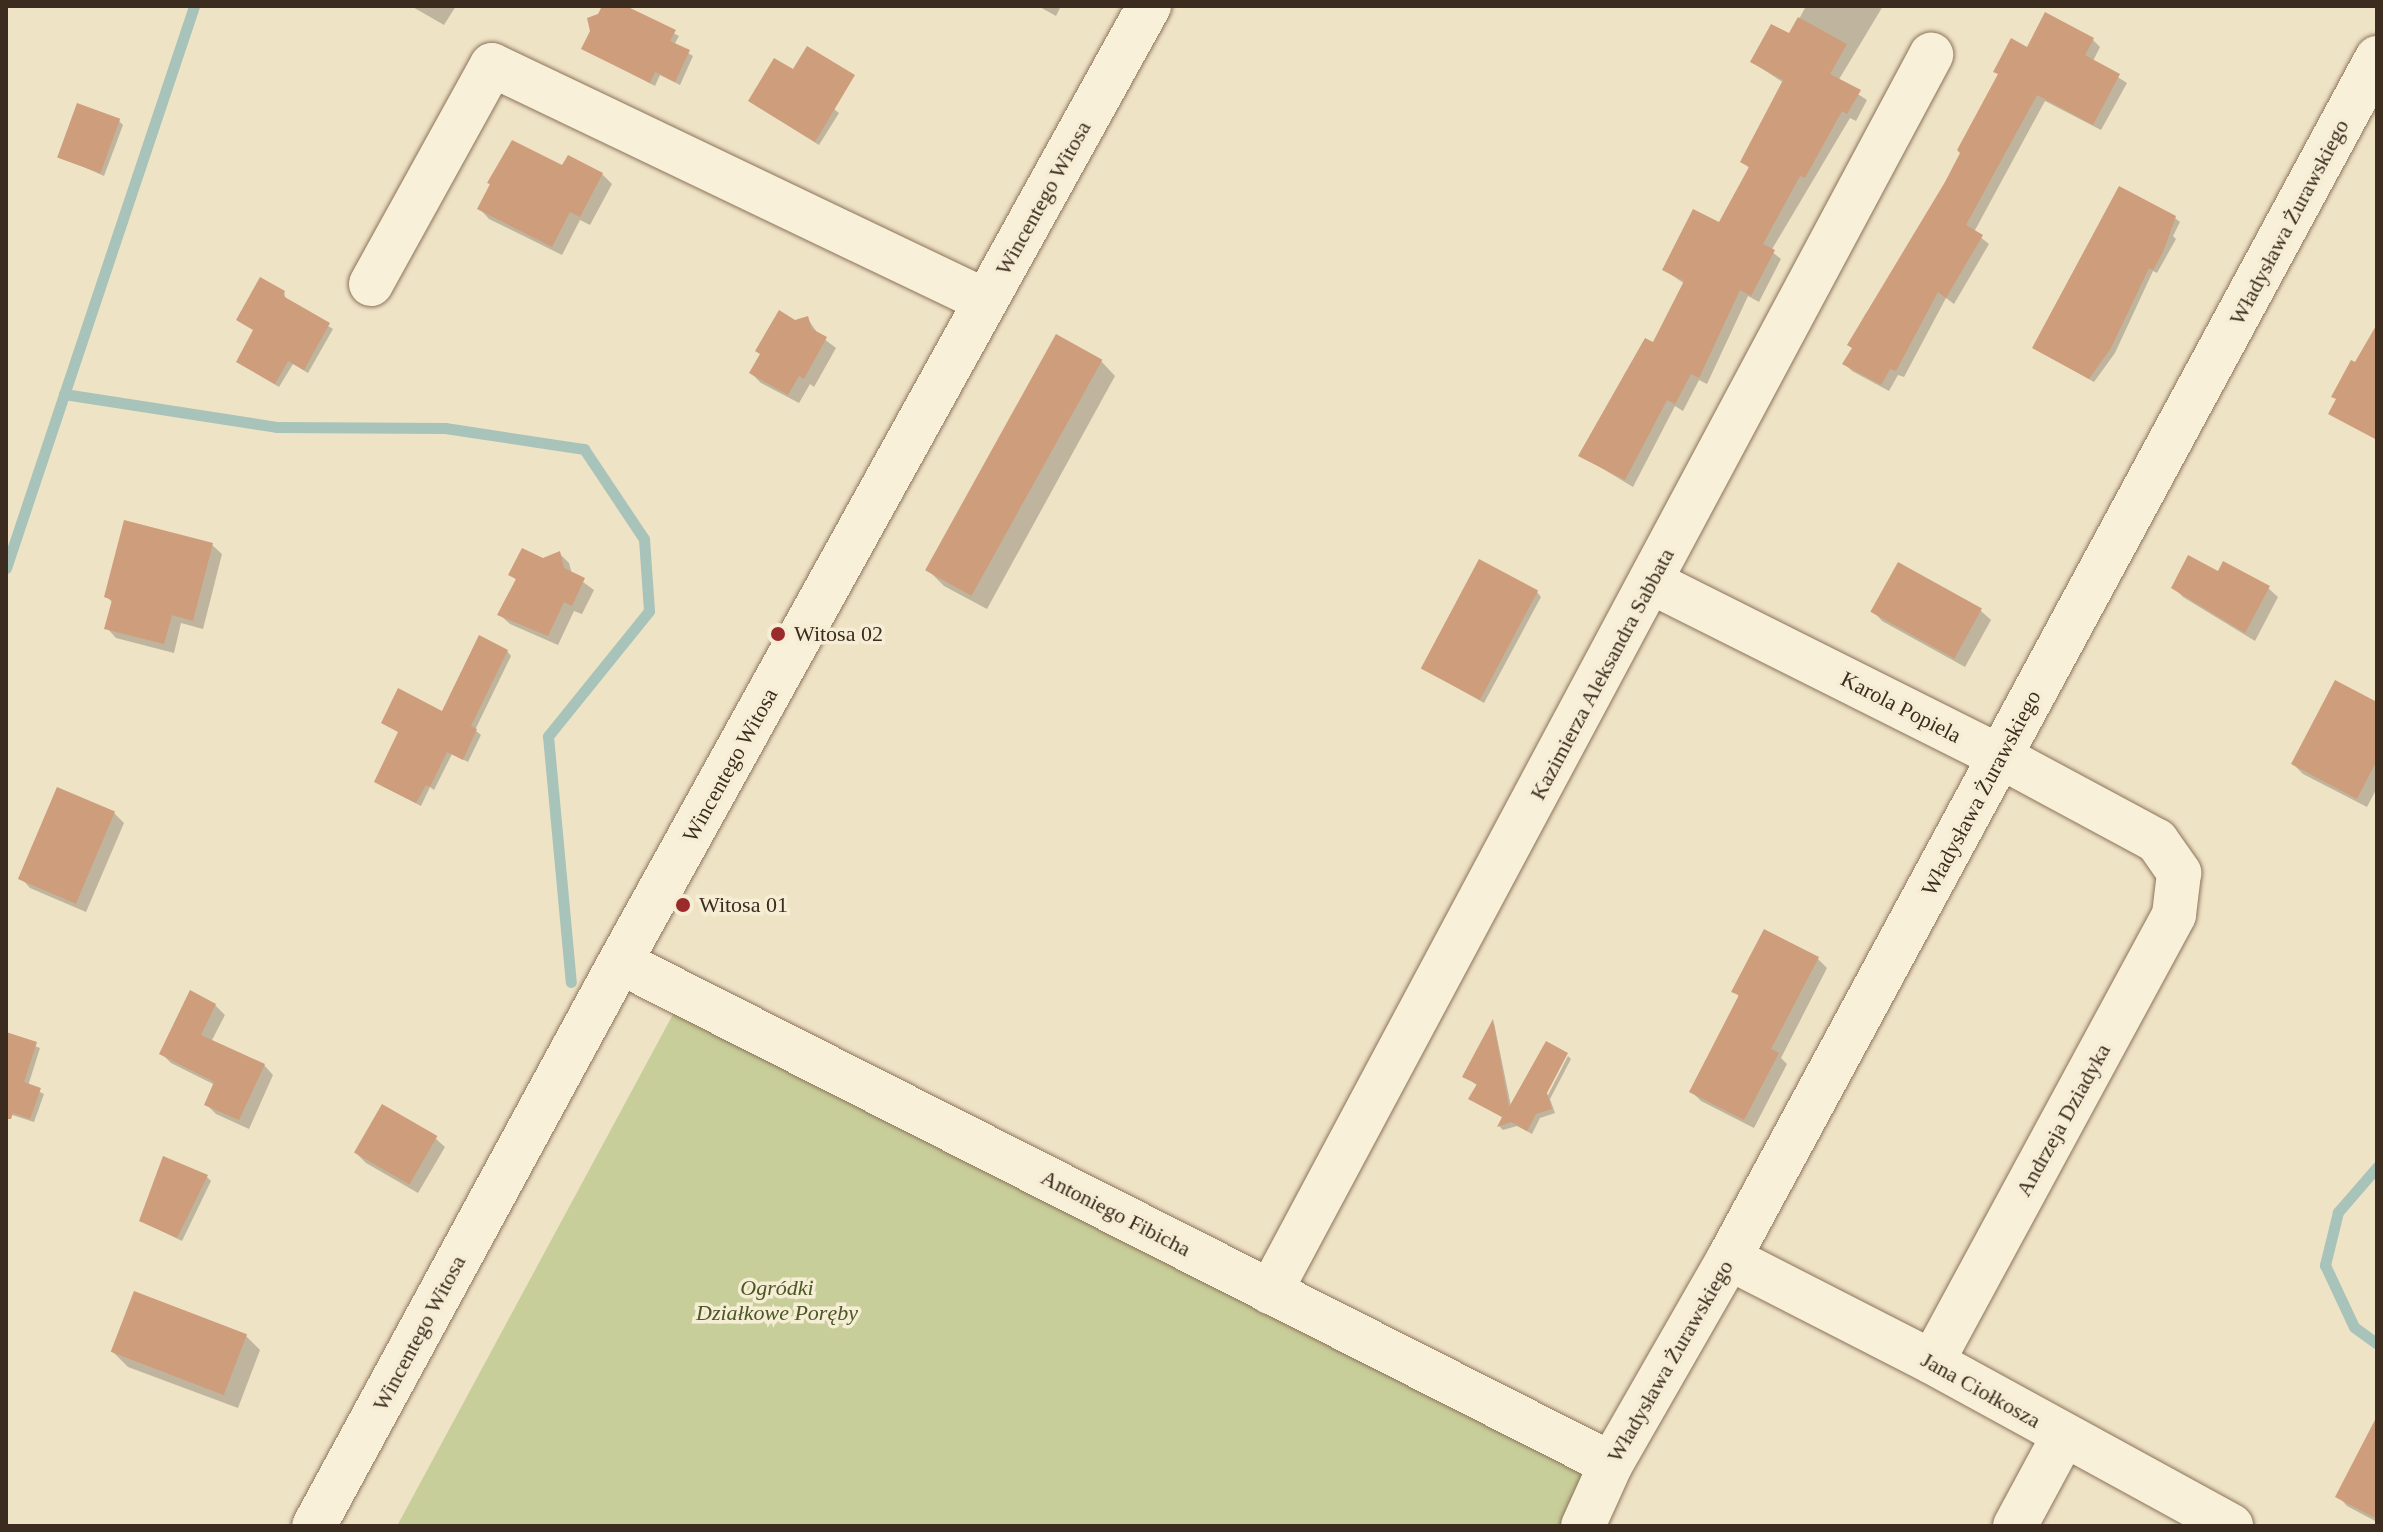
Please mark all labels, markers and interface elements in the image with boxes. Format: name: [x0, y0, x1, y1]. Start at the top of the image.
street label: Władysława Żurawskiego: [2224, 115, 2354, 329]
street label: Wincentego Witosa: [990, 116, 1096, 280]
street label: Kazimierza Aleksandra Sabbata: [1524, 543, 1680, 805]
place label: Witosa 02: [794, 621, 883, 647]
marker: Witosa 02: [769, 625, 787, 643]
street label: Karola Popiela: [1836, 665, 1966, 749]
street label: Wincentego Witosa: [677, 683, 783, 847]
street label: Władysława Żurawskiego: [1916, 686, 2046, 900]
place label: Witosa 01: [699, 892, 788, 918]
marker: Witosa 01: [674, 896, 692, 914]
street label: Andrzeja Dziadyka: [2010, 1039, 2116, 1201]
street label: Antoniego Fibicha: [1037, 1164, 1195, 1262]
street label: Wincentego Witosa: [367, 1251, 471, 1415]
street label: Władysława Żurawskiego: [1601, 1255, 1739, 1467]
park label: Ogródki Działkowe Poręby: [696, 1274, 858, 1326]
street label: Jana Ciołkosza: [1917, 1346, 2045, 1434]

